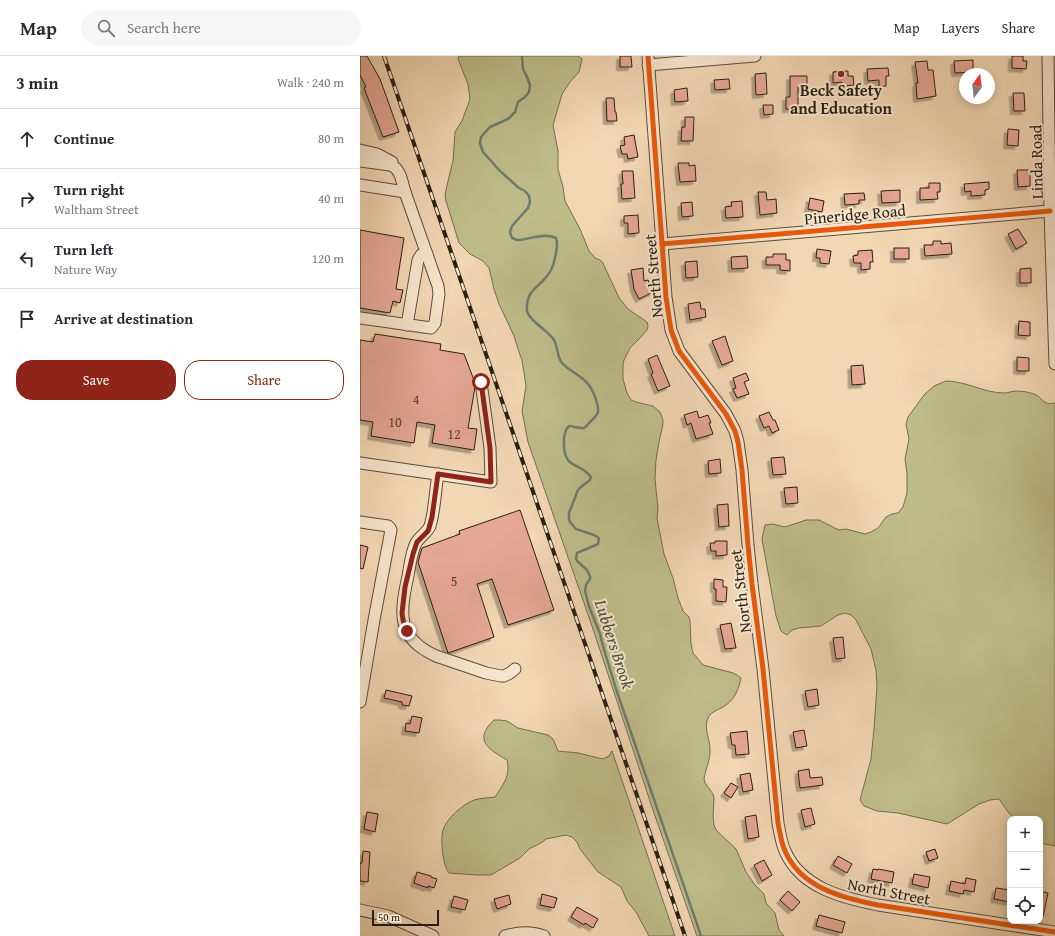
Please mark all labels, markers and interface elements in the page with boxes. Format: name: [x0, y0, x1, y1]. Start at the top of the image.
search box: [81, 10, 361, 46]
text: Map: [20, 14, 57, 42]
icon: search: [95, 17, 117, 39]
text: Search here: [127, 17, 201, 38]
text: Map: [894, 18, 920, 38]
text: Layers: [942, 18, 980, 38]
text: Share: [1002, 18, 1035, 38]
north arrow: [959, 68, 995, 104]
marker: Beck Safety and Education: [836, 69, 846, 79]
text: 3 min: [16, 70, 58, 95]
text: Walk · 240 m: [277, 73, 344, 92]
place label: Beck Safety and Education: [790, 78, 892, 120]
street label: Linda Road: [1023, 124, 1049, 199]
icon: ahead: [16, 128, 38, 150]
text: Continue: [54, 128, 115, 149]
text: 80 m: [318, 129, 344, 148]
text: Turn right: [54, 179, 125, 200]
icon: right: [16, 188, 38, 210]
text: 40 m: [318, 189, 344, 208]
street label: Pineridge Road: [803, 198, 907, 230]
text: Waltham Street: [54, 200, 139, 219]
street label: North Street: [637, 233, 669, 319]
text: Turn left: [54, 239, 113, 260]
icon: left: [16, 248, 38, 270]
text: 120 m: [312, 249, 344, 268]
text: Nature Way: [54, 260, 118, 279]
icon: arrive: [16, 308, 38, 330]
text: Arrive at destination: [54, 308, 193, 329]
button: Save: [16, 360, 176, 400]
button: Share: [184, 360, 344, 400]
route start: [472, 373, 490, 391]
house number: 4: [413, 389, 420, 409]
house number: 10: [388, 412, 402, 432]
house number: 12: [447, 424, 461, 444]
street label: North Street: [723, 548, 757, 634]
house number: 5: [451, 571, 457, 591]
water label: Lubbers Brook: [588, 595, 641, 692]
route end: [398, 622, 416, 640]
map controls: [1007, 816, 1043, 924]
button: +: [1007, 816, 1043, 852]
button: −: [1007, 852, 1043, 888]
street label: North Street: [846, 871, 933, 911]
button: locate: [1007, 888, 1043, 924]
scale bar: [372, 908, 439, 927]
text: 50 m: [378, 909, 400, 925]

